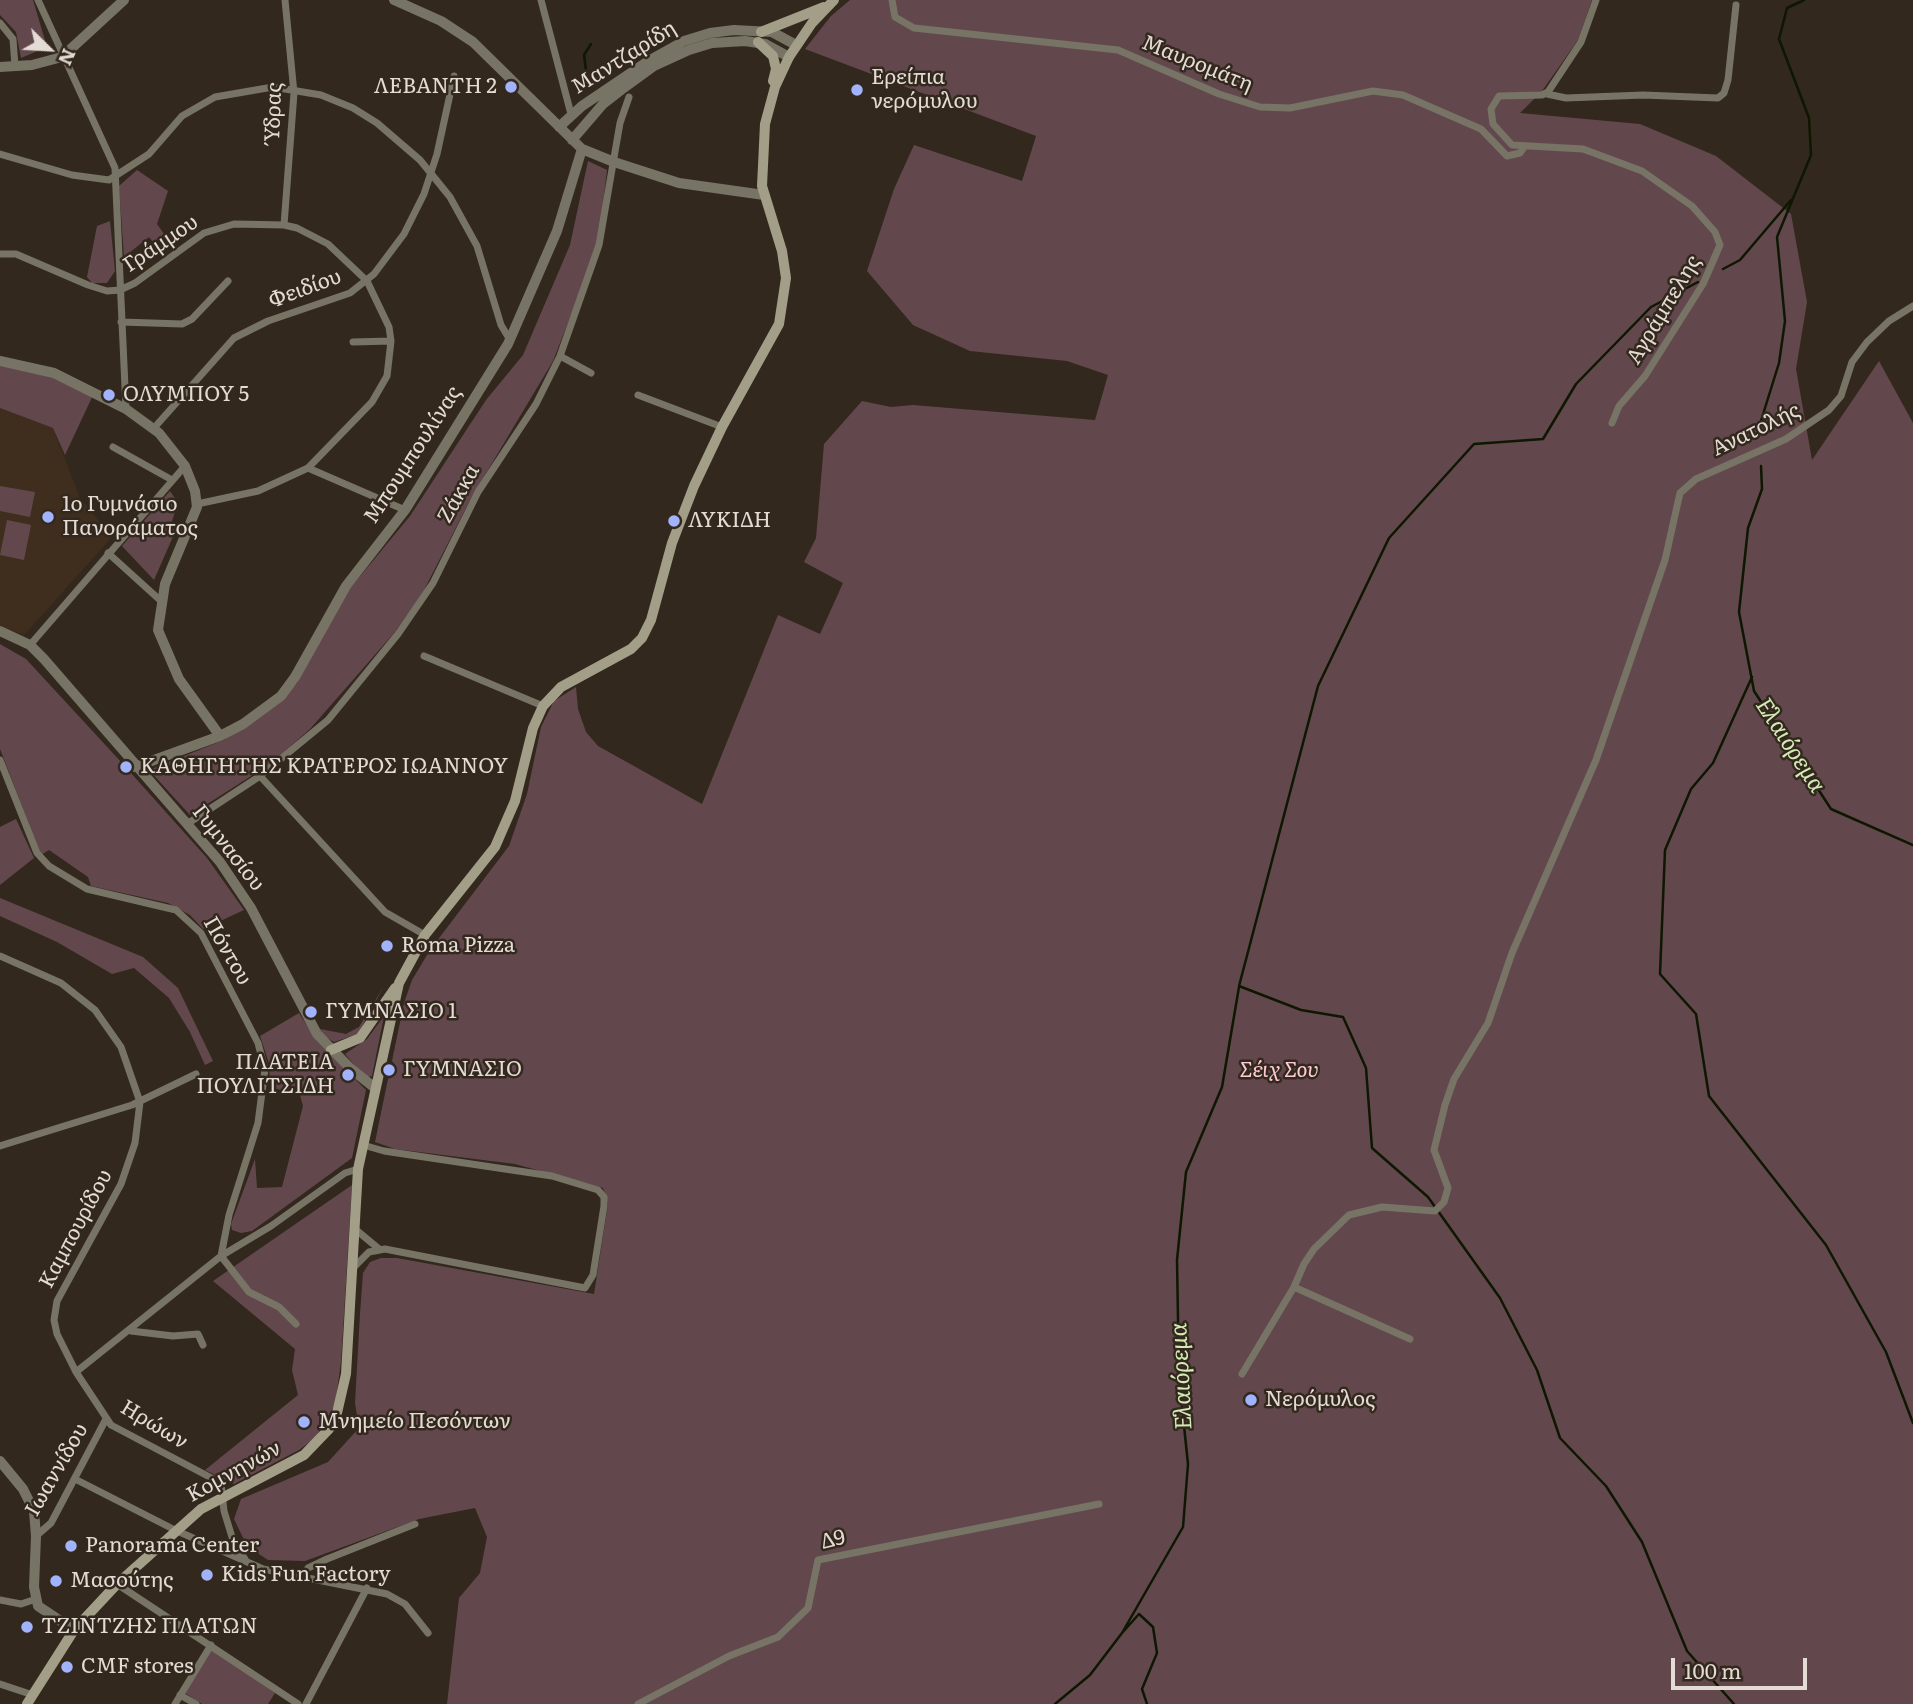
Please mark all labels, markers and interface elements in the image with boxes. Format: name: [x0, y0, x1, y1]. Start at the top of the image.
north arrow: [14, 14, 84, 84]
street label: Μαντζαρίδη: [567, 16, 681, 100]
street label: Μαυρομάτη: [1138, 30, 1256, 98]
text: N: [52, 45, 84, 71]
place label: Ερείπια νερόμυλου: [871, 65, 977, 115]
place label: ΛΕΒΑΝΤΗ 2: [374, 74, 497, 100]
marker: ΛΕΒΑΝΤΗ 2: [503, 79, 519, 95]
street label: Ύδρας: [260, 82, 288, 142]
marker: Ερείπια νερόμυλου: [849, 82, 865, 98]
street label: Γράμμου: [119, 210, 203, 278]
street label: Αγράμπελης: [1622, 251, 1706, 369]
street label: Φειδίου: [265, 264, 345, 314]
street label: Μπουμπουλίνας: [359, 381, 467, 529]
place label: ΟΛΥΜΠΟΥ 5: [123, 382, 249, 408]
marker: ΟΛΥΜΠΟΥ 5: [101, 387, 117, 403]
street label: Ανατολής: [1708, 398, 1804, 462]
street label: Ζάκκα: [433, 460, 485, 528]
place label: 1ο Γυμνάσιο Πανοράματος: [62, 492, 198, 542]
place label: ΛΥΚΙΔΗ: [688, 508, 771, 534]
marker: 1ο Γυμνάσιο Πανοράματος: [40, 509, 56, 525]
marker: ΛΥΚΙΔΗ: [666, 513, 682, 529]
water label: Ελαιόρεμα: [1749, 693, 1831, 799]
place label: ΚΑΘΗΓΗΤΗΣ ΚΡΑΤΕΡΟΣ ΙΩΑΝΝΟΥ: [140, 754, 508, 780]
marker: ΚΑΘΗΓΗΤΗΣ ΚΡΑΤΕΡΟΣ ΙΩΑΝΝΟΥ: [118, 759, 134, 775]
street label: Γυμνασίου: [187, 800, 269, 896]
street label: Πόντου: [197, 912, 257, 990]
place label: Roma Pizza: [401, 933, 515, 959]
marker: Roma Pizza: [379, 938, 395, 954]
place label: ΓΥΜΝΑΣΙΟ 1: [325, 999, 457, 1025]
marker: ΓΥΜΝΑΣΙΟ 1: [303, 1004, 319, 1020]
place label: ΠΛΑΤΕΙΑ ΠΟΥΛΙΤΣΙΔΗ: [196, 1050, 334, 1100]
place label: ΓΥΜΝΑΣΙΟ: [403, 1057, 522, 1083]
park label: Σέιχ Σου: [1239, 1058, 1319, 1084]
marker: ΓΥΜΝΑΣΙΟ: [381, 1062, 397, 1078]
marker: ΠΛΑΤΕΙΑ ΠΟΥΛΙΤΣΙΔΗ: [340, 1067, 356, 1083]
street label: Καμπουρίδου: [34, 1165, 118, 1293]
water label: Ελαιόρεμα: [1165, 1322, 1199, 1430]
place label: Νερόμυλος: [1265, 1387, 1376, 1413]
marker: Νερόμυλος: [1243, 1392, 1259, 1408]
street label: Ηρώων: [116, 1395, 192, 1455]
place label: Μνημείο Πεσόντων: [318, 1409, 511, 1435]
marker: Μνημείο Πεσόντων: [296, 1414, 312, 1430]
street label: Ιωαννίδου: [20, 1419, 94, 1521]
street label: Κομνηνών: [182, 1436, 286, 1508]
street label: Δ9: [818, 1525, 848, 1555]
place label: Panorama Center: [85, 1533, 259, 1559]
marker: Panorama Center: [63, 1538, 79, 1554]
place label: Kids Fun Factory: [221, 1562, 391, 1588]
marker: Kids Fun Factory: [199, 1567, 215, 1583]
place label: Μασούτης: [70, 1568, 173, 1594]
marker: Μασούτης: [48, 1573, 64, 1589]
place label: ΤΖΙΝΤΖΗΣ ΠΛΑΤΩΝ: [41, 1614, 257, 1640]
marker: ΤΖΙΝΤΖΗΣ ΠΛΑΤΩΝ: [19, 1619, 35, 1635]
scale bar: [1675, 1644, 1812, 1688]
place label: CMF stores: [81, 1654, 193, 1680]
text: 100 m: [1684, 1654, 1741, 1685]
marker: CMF stores: [59, 1659, 75, 1675]

